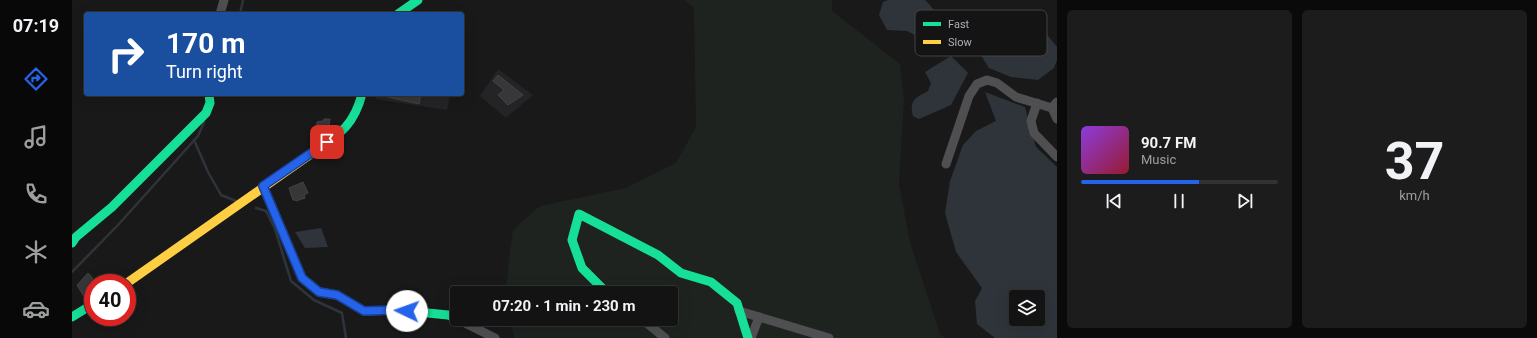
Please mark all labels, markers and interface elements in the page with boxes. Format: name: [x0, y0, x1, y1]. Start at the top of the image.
legend: [915, 10, 1047, 56]
text: 07:19: [13, 15, 59, 36]
text: Fast: [948, 18, 970, 31]
text: 170 m: [166, 27, 245, 60]
icon: right: [100, 28, 152, 80]
text: Slow: [948, 36, 972, 49]
text: Turn right: [166, 61, 243, 82]
icon: directions: [22, 65, 50, 93]
icon: music: [22, 123, 50, 151]
pin: [310, 125, 344, 159]
icon: arrive: [316, 131, 338, 153]
text: 37: [1385, 131, 1444, 192]
text: 90.7 FM: [1141, 134, 1196, 152]
text: Music: [1141, 152, 1176, 167]
icon: phone: [22, 180, 50, 208]
text: km/h: [1399, 188, 1430, 203]
icon: previous: [1103, 190, 1125, 212]
icon: pause: [1168, 190, 1190, 212]
icon: next: [1234, 190, 1256, 212]
icon: climate: [22, 238, 50, 266]
speed limit sign: 40: [84, 274, 136, 326]
position arrow: [386, 290, 428, 332]
map controls: [1009, 290, 1045, 326]
button: layers: [1009, 290, 1045, 326]
icon: car: [22, 295, 50, 323]
text: 07:20 · 1 min · 230 m: [493, 297, 635, 315]

